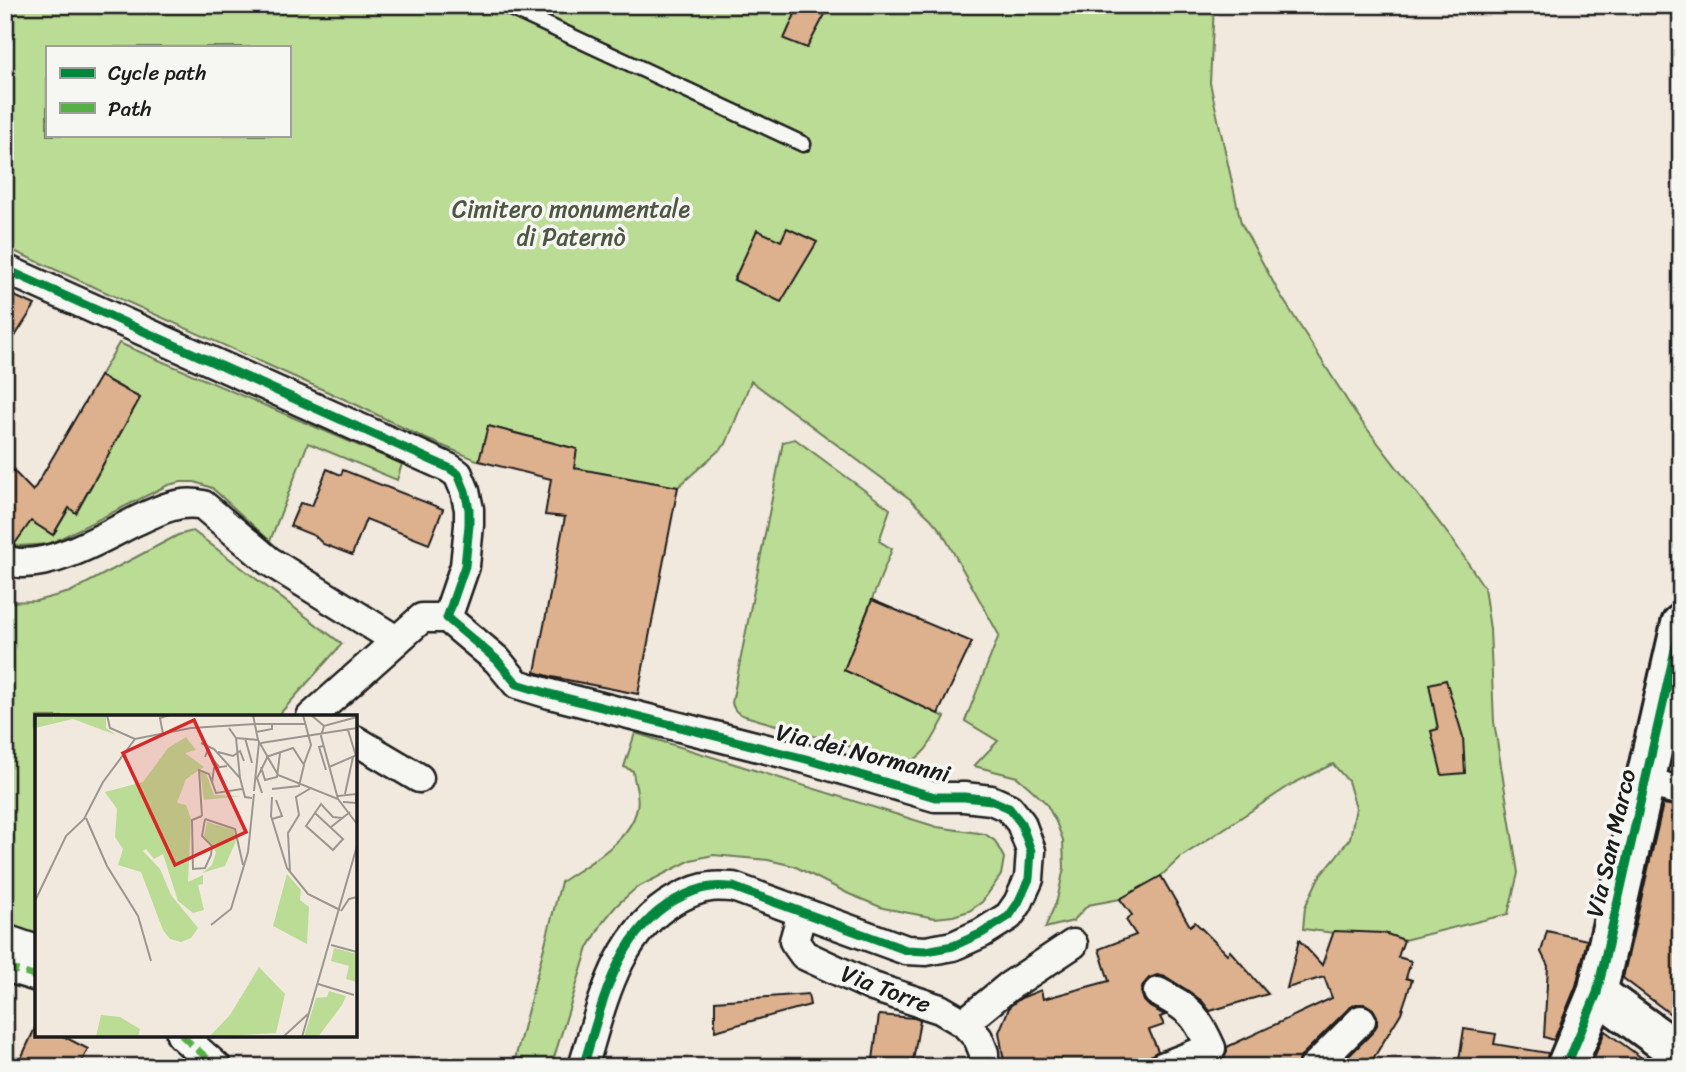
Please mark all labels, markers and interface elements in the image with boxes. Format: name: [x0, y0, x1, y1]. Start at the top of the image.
legend: [46, 46, 290, 136]
text: Cycle path: [108, 54, 207, 92]
text: Path: [108, 90, 151, 128]
park label: Cimitero monumentale di Paternò: [452, 188, 690, 258]
street label: Via dei Normanni: [772, 711, 956, 795]
inset map: [35, 715, 357, 1037]
street label: Via San Marco: [1574, 765, 1648, 921]
street label: Via Torre: [835, 953, 937, 1025]

